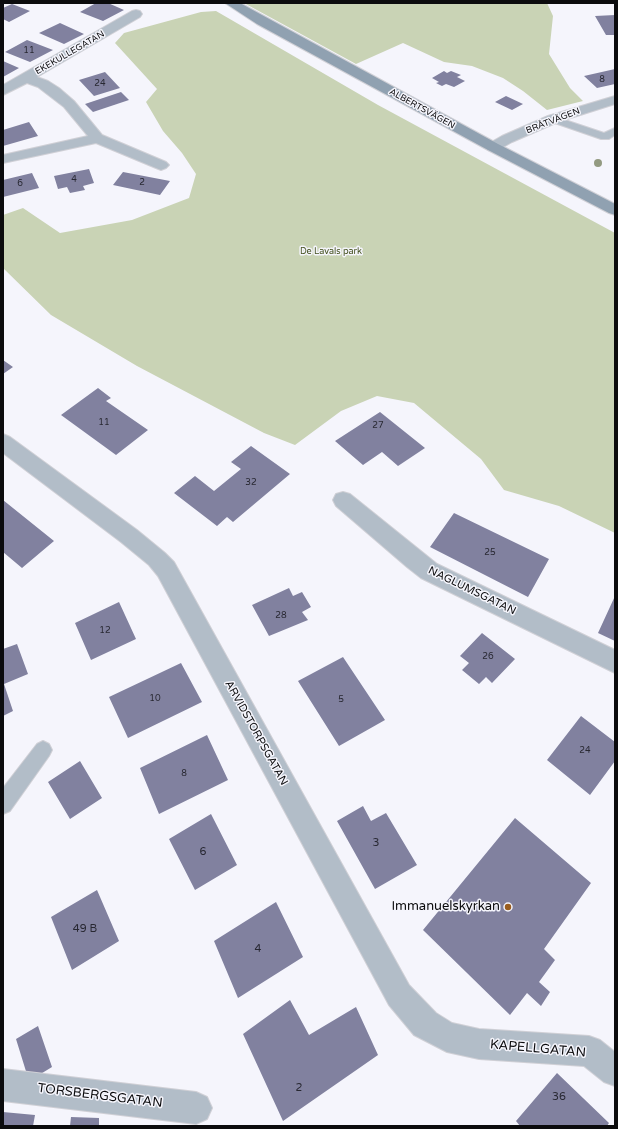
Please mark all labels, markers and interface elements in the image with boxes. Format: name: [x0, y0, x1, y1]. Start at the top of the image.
street label: EKEKULLEGATAN: [33, 29, 107, 77]
house number: 11: [23, 46, 35, 56]
house number: 8: [599, 75, 605, 85]
house number: 24: [94, 79, 106, 89]
street label: ALBERTSVÄGEN: [387, 86, 457, 132]
street label: BRÅTVÄGEN: [525, 106, 581, 136]
house number: 4: [71, 175, 77, 185]
house number: 2: [139, 178, 145, 188]
house number: 6: [17, 179, 23, 189]
park label: De Lavals park: [300, 247, 362, 257]
house number: 11: [98, 418, 110, 428]
house number: 27: [372, 421, 384, 431]
house number: 32: [245, 478, 257, 488]
house number: 25: [484, 548, 496, 558]
street label: NAGLUMSGATAN: [426, 564, 518, 618]
house number: 28: [275, 611, 287, 621]
house number: 12: [99, 626, 111, 636]
house number: 26: [482, 652, 494, 662]
street label: ARVIDSTORPSGATAN: [222, 678, 290, 788]
house number: 10: [149, 694, 161, 704]
house number: 5: [338, 695, 344, 705]
house number: 24: [579, 746, 591, 756]
house number: 8: [181, 769, 187, 779]
house number: 3: [373, 836, 379, 850]
house number: 6: [200, 845, 206, 859]
place label: Immanuelskyrkan: [391, 899, 500, 915]
marker: Immanuelskyrkan: [503, 902, 513, 912]
house number: 49 B: [73, 922, 97, 936]
house number: 4: [255, 942, 261, 956]
street label: KAPELLGATAN: [489, 1037, 587, 1061]
street label: TORSBERGSGATAN: [37, 1081, 163, 1111]
house number: 2: [296, 1081, 302, 1095]
house number: 36: [552, 1090, 566, 1104]

